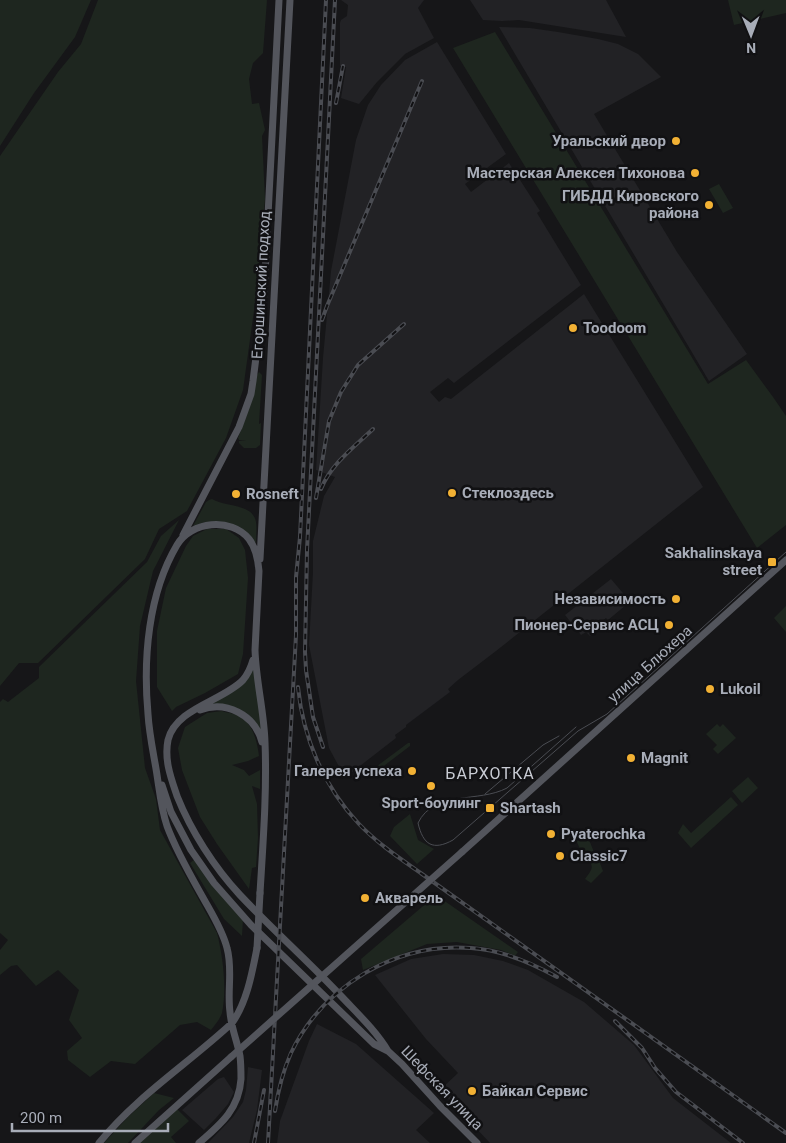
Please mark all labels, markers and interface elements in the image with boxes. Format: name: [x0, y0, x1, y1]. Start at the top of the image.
north arrow: [726, 10, 776, 60]
text: N: [746, 40, 756, 56]
place label: Уральский двор: [552, 132, 666, 150]
marker: Уральский двор: [670, 135, 682, 147]
place label: Мастерская Алексея Тихонова: [467, 164, 685, 182]
marker: Мастерская Алексея Тихонова: [689, 167, 701, 179]
place label: ГИБДД Кировского района: [562, 187, 699, 222]
marker: ГИБДД Кировского района: [703, 199, 715, 211]
street label: Егоршинский подход: [248, 211, 274, 359]
place label: Toodoom: [583, 319, 646, 337]
marker: Toodoom: [567, 322, 579, 334]
place label: Стеклоздесь: [462, 484, 554, 502]
place label: Rosneft: [246, 485, 299, 503]
marker: Стеклоздесь: [446, 487, 458, 499]
marker: Rosneft: [230, 488, 242, 500]
place label: Sakhalinskaya street: [665, 544, 762, 579]
marker: Sakhalinskaya street: [766, 556, 778, 568]
place label: Независимость: [555, 590, 666, 608]
marker: Независимость: [670, 593, 682, 605]
place label: Пионер-Сервис АСЦ: [514, 616, 659, 634]
marker: Пионер-Сервис АСЦ: [663, 619, 675, 631]
street label: улица Блюхера: [604, 622, 696, 706]
place label: Lukoil: [720, 680, 761, 698]
marker: Lukoil: [704, 683, 716, 695]
place label: Magnit: [641, 749, 688, 767]
marker: Magnit: [625, 752, 637, 764]
place label: Галерея успеха: [294, 762, 402, 780]
district label: БАРХОТКА: [445, 764, 535, 783]
marker: Галерея успеха: [406, 765, 418, 777]
marker: Sport-боулинг: [425, 780, 437, 792]
place label: Sport-боулинг: [382, 794, 481, 812]
place label: Shartash: [500, 799, 561, 817]
marker: Shartash: [484, 802, 496, 814]
place label: Pyaterochka: [561, 825, 645, 843]
marker: Pyaterochka: [545, 828, 557, 840]
place label: Classic7: [570, 847, 628, 865]
marker: Classic7: [554, 850, 566, 862]
place label: Акварель: [375, 889, 443, 907]
marker: Акварель: [359, 892, 371, 904]
street label: Шефская улица: [397, 1042, 487, 1134]
place label: Байкал Сервис: [482, 1082, 588, 1100]
marker: Байкал Сервис: [466, 1085, 478, 1097]
scale bar: [12, 1100, 169, 1132]
text: 200 m: [20, 1109, 62, 1127]

